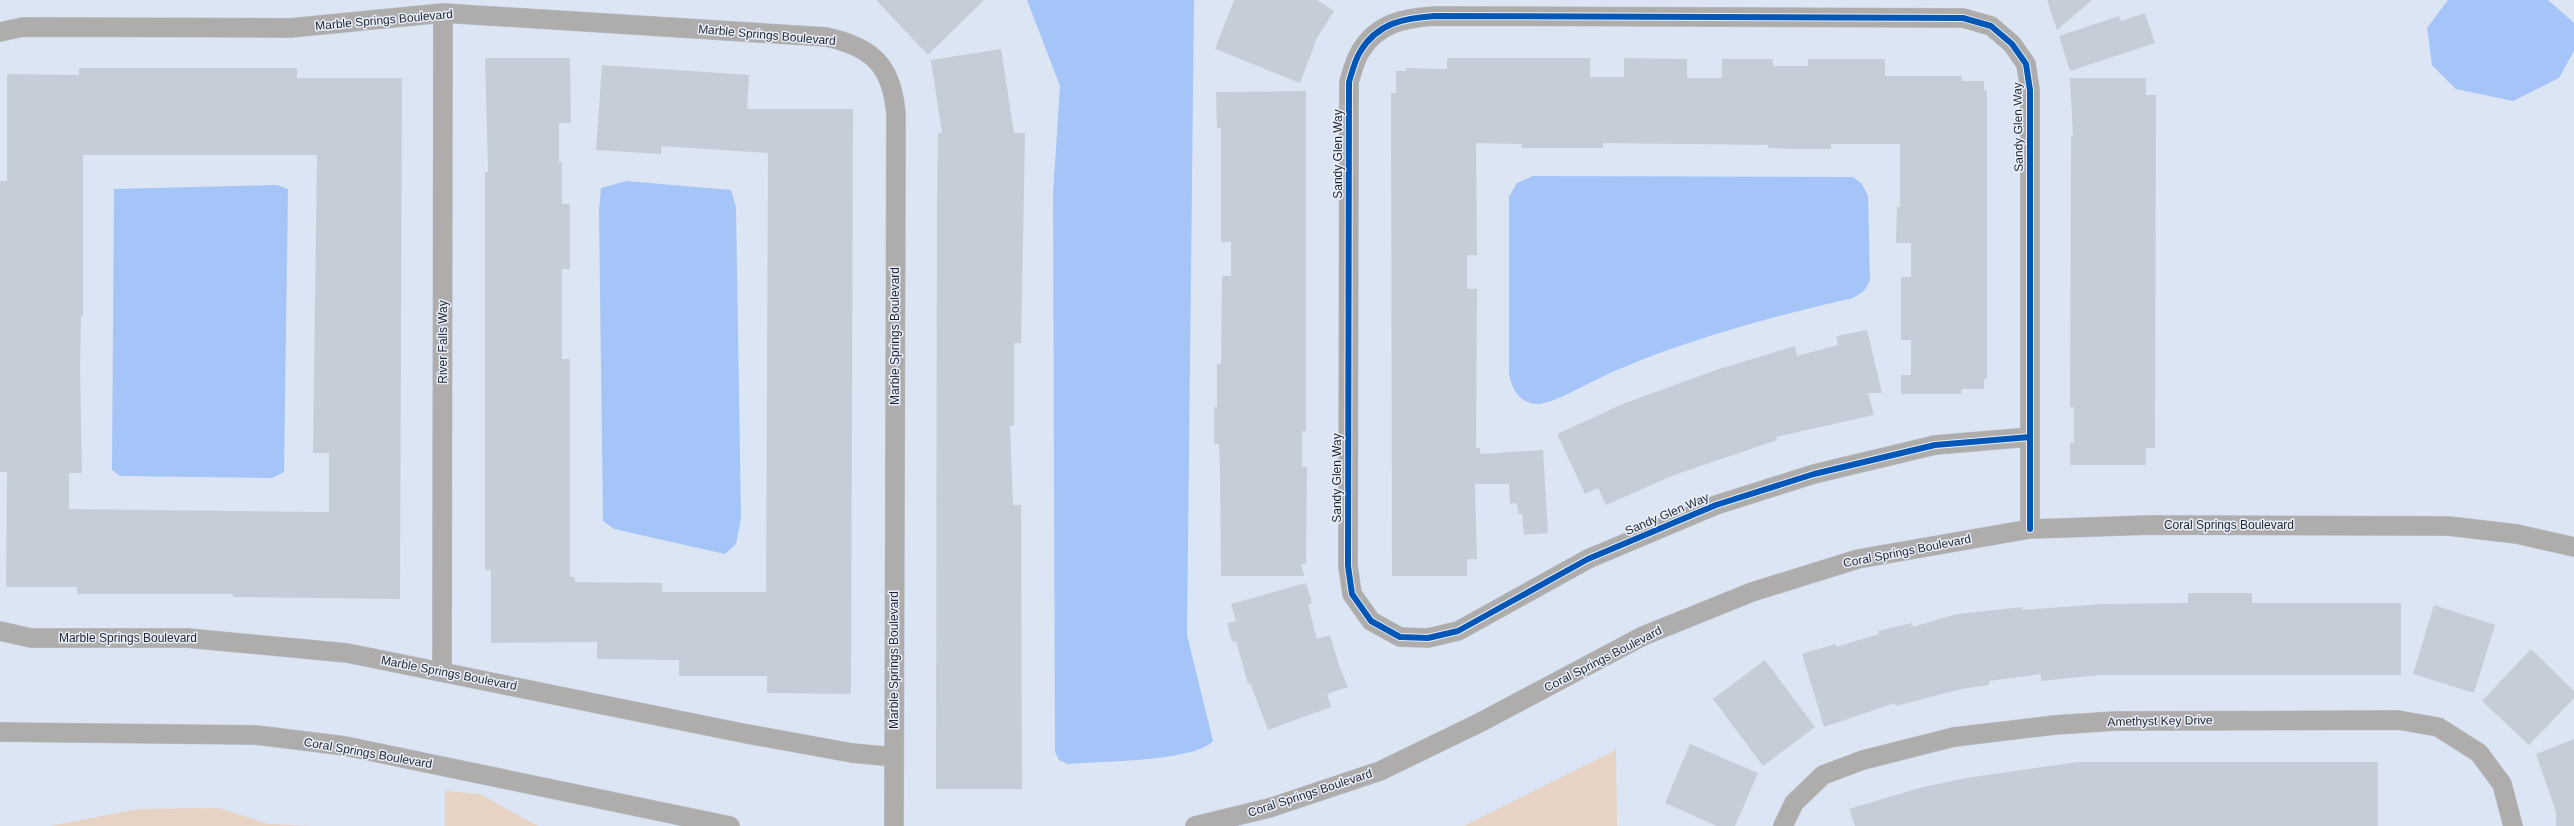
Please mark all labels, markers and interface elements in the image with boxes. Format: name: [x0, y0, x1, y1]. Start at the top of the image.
street label: Marble Springs Boulevard: [315, 7, 453, 33]
street label: Marble Springs Boulevard: [698, 22, 836, 48]
street label: Sandy Glen Way: [2010, 82, 2026, 172]
street label: Sandy Glen Way: [1331, 109, 1345, 199]
street label: Marble Springs Boulevard: [888, 267, 902, 405]
street label: River Falls Way: [436, 300, 450, 384]
street label: Sandy Glen Way: [1330, 433, 1344, 523]
street label: Sandy Glen Way: [1623, 490, 1711, 538]
street label: Coral Springs Boulevard: [2164, 518, 2294, 532]
street label: Coral Springs Boulevard: [1842, 532, 1972, 570]
street label: Marble Springs Boulevard: [887, 591, 901, 729]
street label: Coral Springs Boulevard: [1542, 623, 1664, 695]
street label: Marble Springs Boulevard: [59, 631, 197, 645]
street label: Marble Springs Boulevard: [380, 653, 518, 693]
street label: Amethyst Key Drive: [2107, 713, 2213, 729]
street label: Coral Springs Boulevard: [303, 735, 433, 771]
street label: Coral Springs Boulevard: [1246, 766, 1374, 820]

